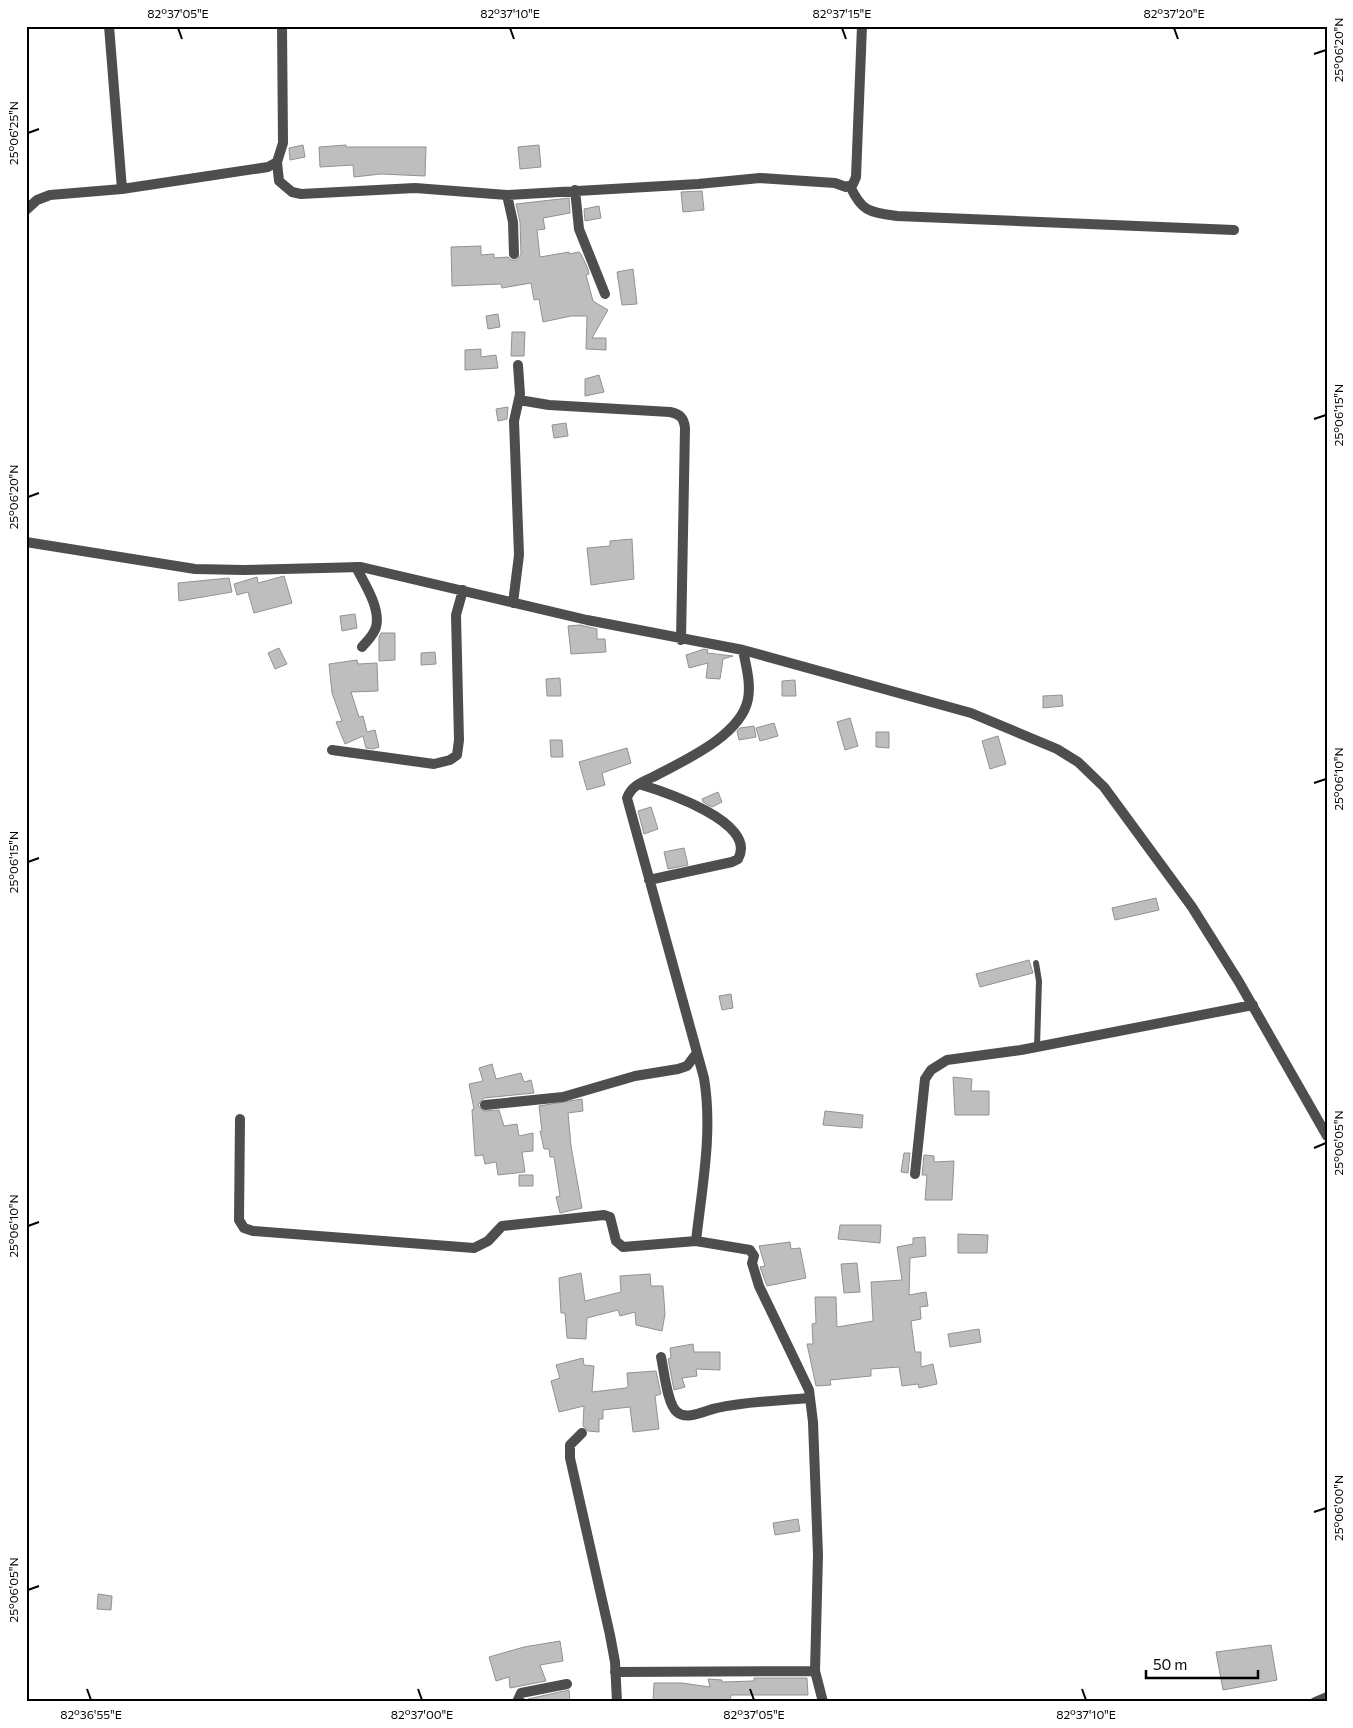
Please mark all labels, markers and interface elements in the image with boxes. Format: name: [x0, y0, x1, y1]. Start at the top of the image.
text: 82°37'05"E: [147, 6, 209, 20]
text: 82°37'10"E: [480, 6, 540, 20]
text: 82°37'15"E: [813, 6, 871, 20]
text: 82°37'20"E: [1143, 6, 1205, 20]
text: 25°06'20"N: [1331, 18, 1345, 82]
text: 25°06'25"N: [6, 101, 20, 165]
text: 25°06'15"N: [1331, 384, 1345, 446]
text: 25°06'20"N: [6, 465, 20, 529]
text: 25°06'10"N: [1331, 747, 1345, 811]
text: 25°06'15"N: [6, 831, 20, 893]
text: 25°06'05"N: [1331, 1111, 1345, 1175]
text: 25°06'10"N: [6, 1194, 20, 1258]
text: 25°06'00"N: [1331, 1475, 1345, 1541]
text: 25°06'05"N: [6, 1558, 20, 1622]
scale bar: [1146, 1648, 1258, 1680]
text: 50 m: [1153, 1655, 1187, 1673]
text: 82°36'55"E: [60, 1707, 122, 1721]
text: 82°37'00"E: [391, 1707, 453, 1721]
text: 82°37'05"E: [723, 1707, 785, 1721]
text: 82°37'10"E: [1056, 1707, 1116, 1721]

